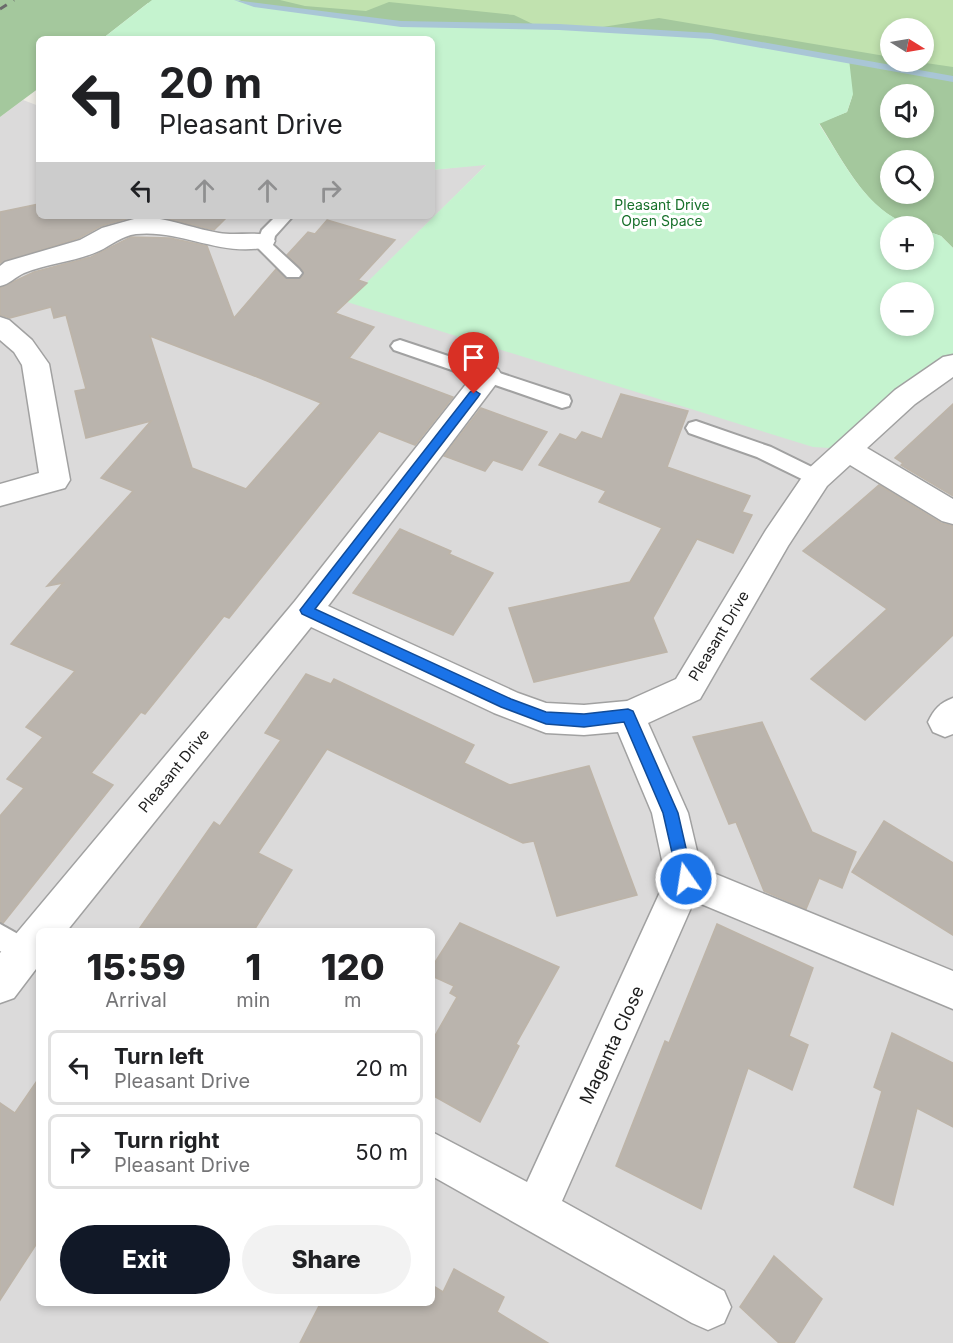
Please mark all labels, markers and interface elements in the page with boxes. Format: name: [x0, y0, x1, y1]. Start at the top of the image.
north arrow: [880, 18, 934, 72]
map controls: [880, 18, 934, 336]
text: 20 m: [159, 57, 262, 108]
icon: left: [60, 60, 138, 138]
button: sound: [880, 84, 934, 138]
text: Pleasant Drive: [159, 108, 343, 141]
button: search: [880, 150, 934, 204]
icon: left: [125, 174, 158, 207]
icon: ahead: [188, 174, 221, 207]
icon: ahead: [251, 174, 284, 207]
icon: right: [314, 174, 347, 207]
park label: Pleasant Drive Open Space: [614, 196, 710, 229]
button: +: [880, 216, 934, 270]
button: −: [880, 282, 934, 336]
pin: [448, 332, 499, 394]
icon: arrive: [457, 341, 490, 374]
street label: Pleasant Drive: [684, 587, 753, 684]
street label: Pleasant Drive: [134, 725, 213, 816]
position arrow: [654, 847, 718, 911]
text: 15:59: [86, 945, 186, 989]
text: 1: [245, 945, 261, 989]
text: 120: [321, 945, 385, 989]
street label: Magenta Close: [575, 982, 648, 1107]
text: Arrival: [105, 988, 167, 1012]
text: min: [236, 988, 270, 1012]
text: m: [344, 988, 361, 1012]
text: Turn left: [114, 1043, 204, 1069]
icon: left: [63, 1051, 96, 1084]
text: 20 m: [355, 1055, 408, 1081]
text: Pleasant Drive: [114, 1069, 250, 1093]
text: Turn right: [114, 1127, 220, 1153]
icon: right: [63, 1135, 96, 1168]
text: 50 m: [355, 1139, 408, 1165]
text: Pleasant Drive: [114, 1153, 250, 1177]
button: Exit: [60, 1225, 230, 1294]
button: Share: [242, 1225, 411, 1294]

